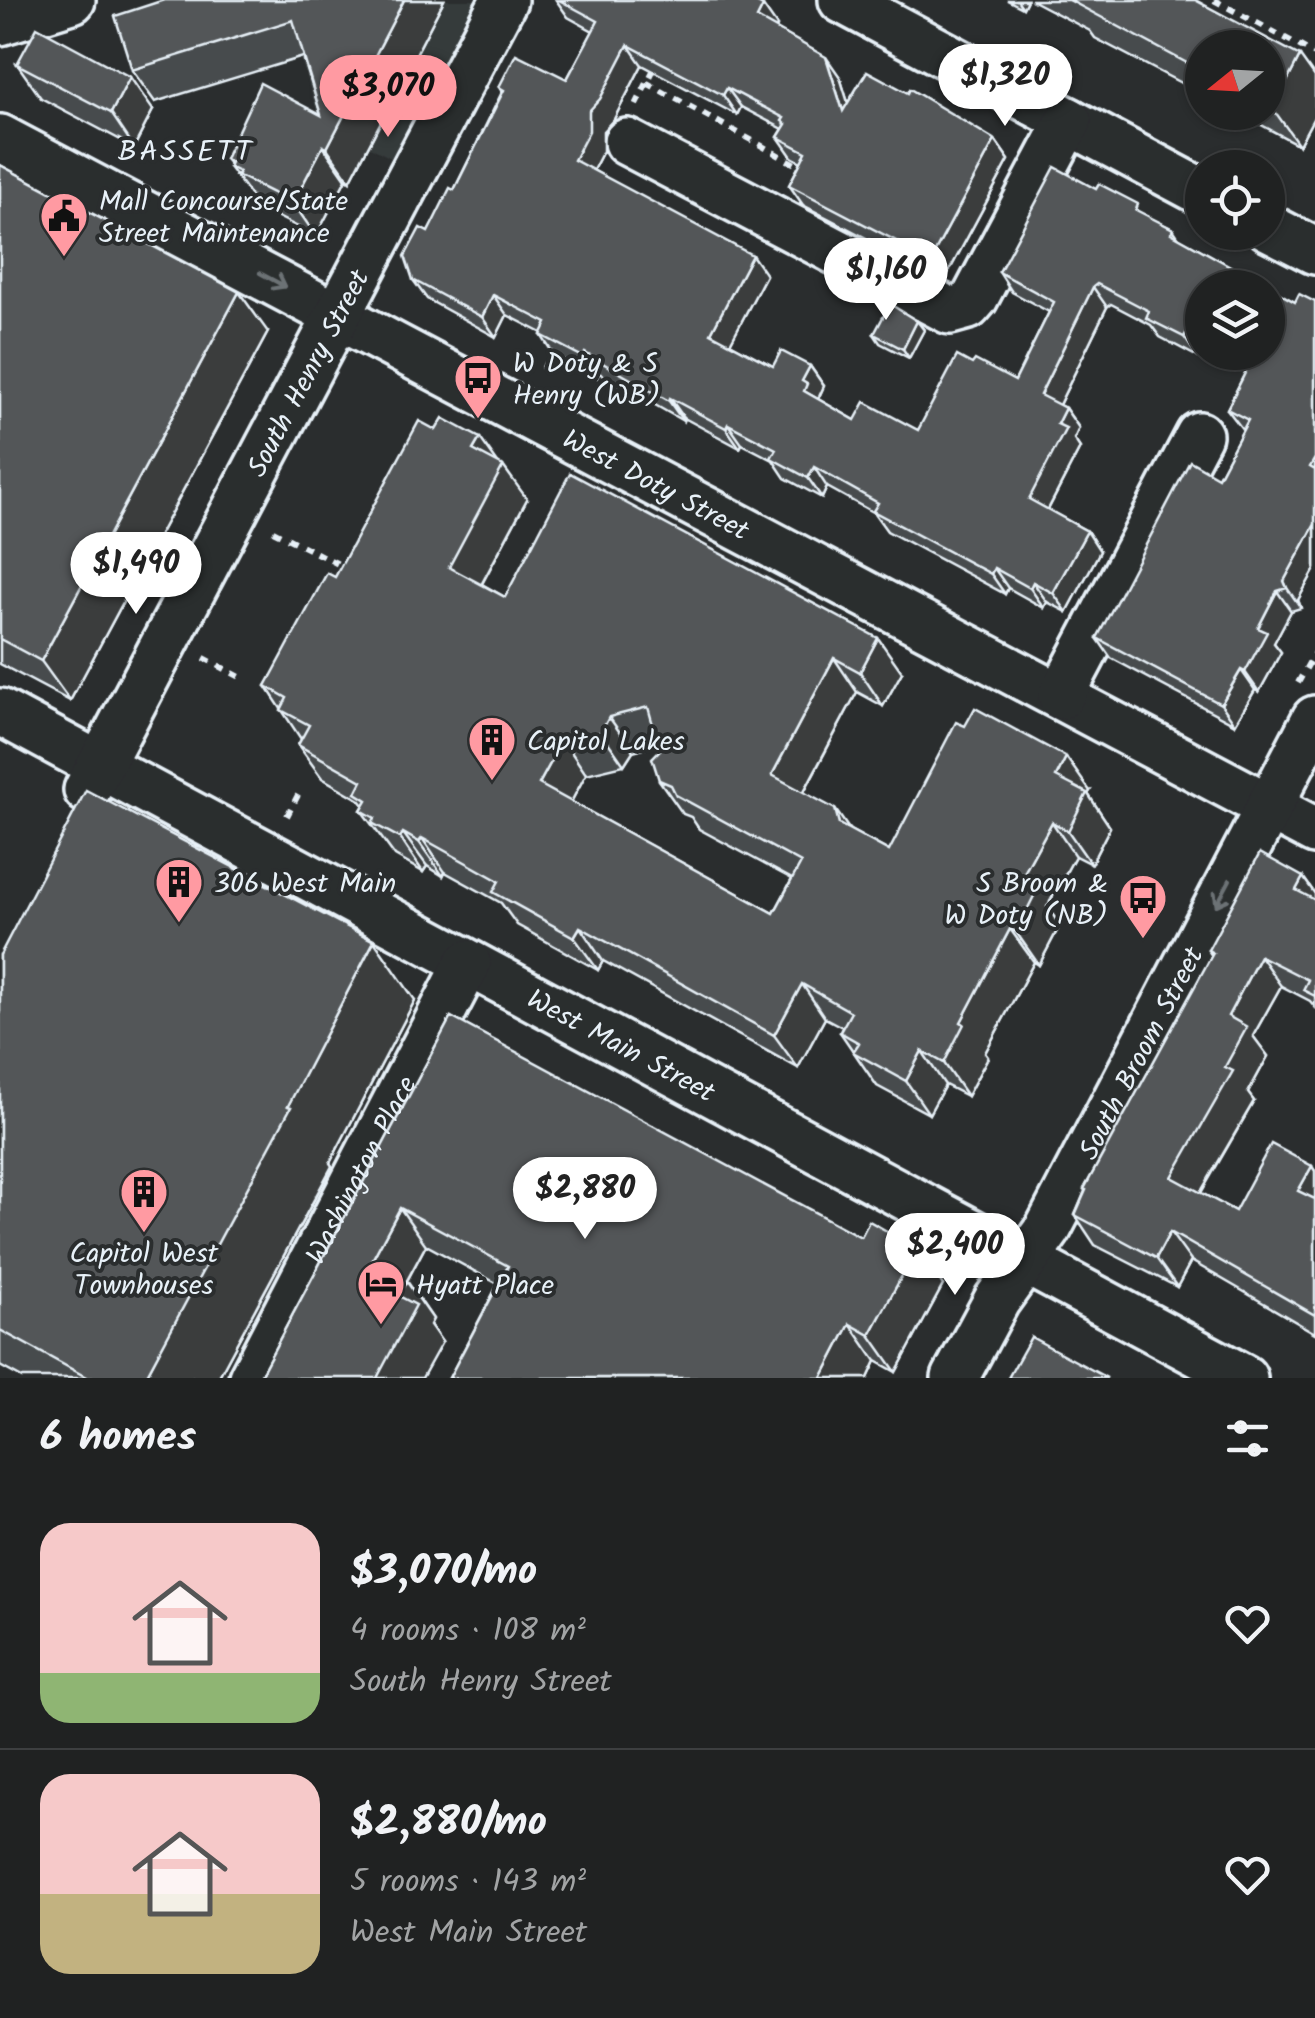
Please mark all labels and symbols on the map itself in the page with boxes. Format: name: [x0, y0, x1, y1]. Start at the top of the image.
north arrow: [1185, 30, 1285, 130]
pin: $1,320: [924, 44, 1086, 129]
pin: $3,070: [307, 55, 469, 140]
district label: BASSETT: [118, 129, 255, 177]
place label: Mall Concourse/State Street Maintenance: [99, 180, 349, 257]
public building icon: Mall Concourse/State Street Maintenance: [38, 190, 90, 258]
pin: $1,160: [805, 238, 967, 323]
street label: South Henry Street: [236, 261, 383, 486]
one-way arrow: [257, 271, 287, 290]
place label: W Doty & S Henry (WB): [513, 342, 660, 419]
bus stop icon: W Doty & S Henry (WB): [452, 352, 504, 420]
street label: West Doty Street: [554, 418, 758, 555]
pin: $1,490: [55, 532, 217, 617]
building icon: Capitol Lakes: [466, 714, 518, 782]
place label: Capitol Lakes: [527, 720, 685, 765]
building icon: 306 West Main: [153, 856, 205, 924]
place label: 306 West Main: [214, 862, 396, 907]
place label: S Broom & W Doty (NB): [944, 862, 1108, 939]
bus stop icon: S Broom & W Doty (NB): [1117, 872, 1169, 940]
one-way arrow: [1213, 877, 1233, 907]
street label: South Broom Street: [1068, 938, 1218, 1168]
street label: West Main Street: [518, 978, 724, 1116]
street label: Washington Place: [295, 1068, 431, 1273]
pin: $2,880: [504, 1157, 666, 1242]
building icon: Capitol West Townhouses: [118, 1166, 170, 1234]
pin: $2,400: [874, 1213, 1036, 1298]
place label: Capitol West Townhouses: [70, 1232, 220, 1309]
hotel icon: Hyatt Place: [355, 1258, 407, 1326]
place label: Hyatt Place: [416, 1264, 555, 1309]

